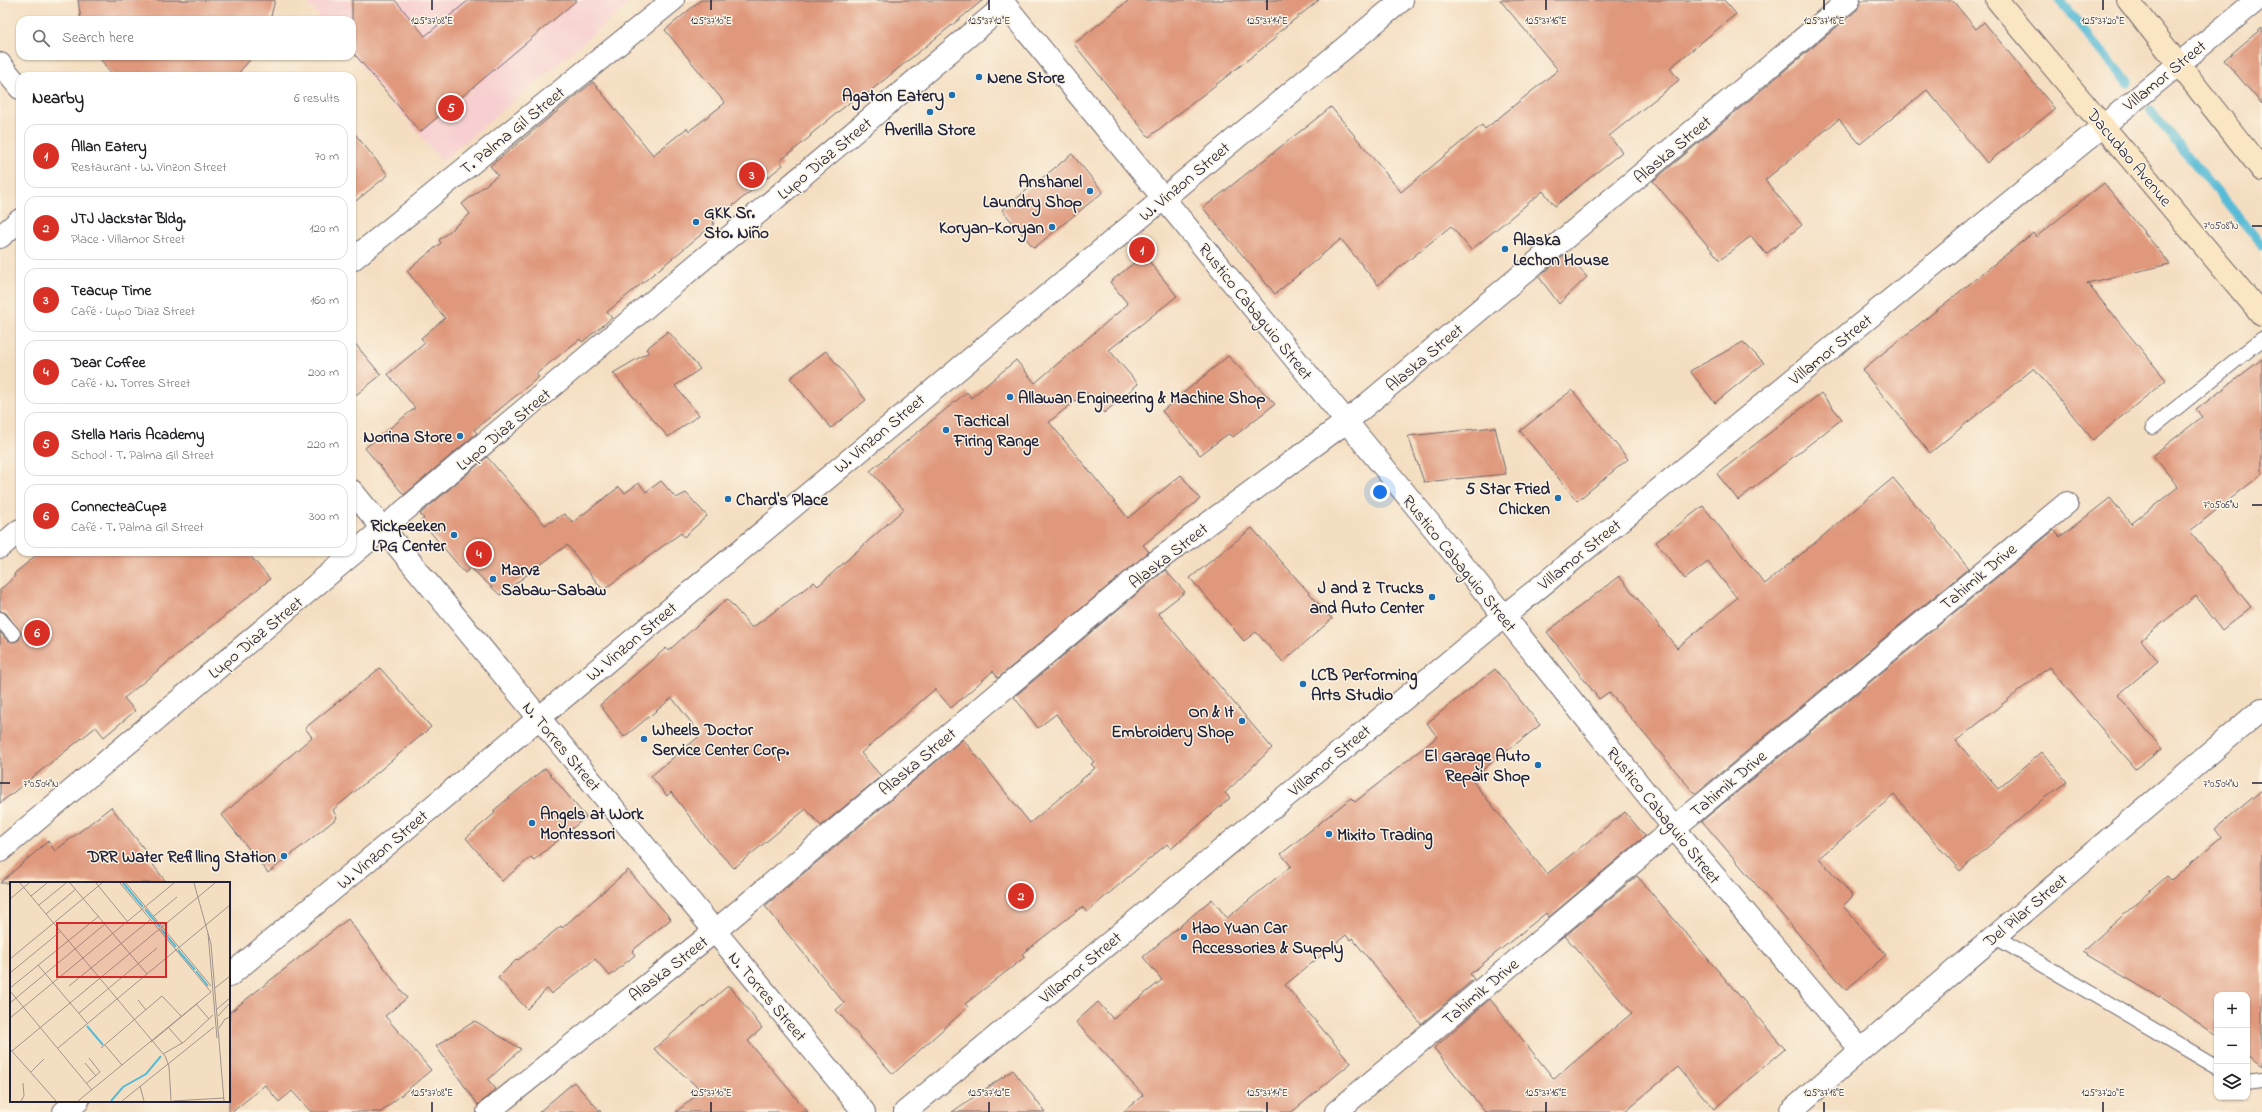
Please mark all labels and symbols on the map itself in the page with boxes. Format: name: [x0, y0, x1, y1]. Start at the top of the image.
text: 125°37'08"E: [411, 14, 453, 29]
text: 125°37'10"E: [690, 14, 732, 29]
text: 125°37'12"E: [968, 14, 1010, 29]
text: 125°37'14"E: [1246, 14, 1288, 29]
text: 125°37'16"E: [1525, 14, 1567, 29]
text: 125°37'18"E: [1803, 14, 1845, 29]
text: 125°37'20"E: [2081, 14, 2125, 29]
street label: Villamor Street: [2117, 34, 2212, 118]
place label: Nene Store: [987, 66, 1066, 91]
marker: Nene Store: [974, 72, 984, 82]
street label: T. Palma Gil Street: [455, 81, 571, 181]
place label: Agaton Eatery: [842, 84, 945, 111]
marker: Agaton Eatery: [947, 90, 957, 100]
pin: 5: [438, 93, 464, 123]
street label: Dacudao Avenue: [2080, 103, 2178, 213]
marker: Averilla Store: [925, 107, 935, 117]
street label: Alaska Street: [1629, 110, 1718, 190]
street label: Lupo Diaz Street: [772, 112, 878, 206]
place label: Averilla Store: [885, 118, 977, 143]
street label: W. Vinzon Street: [1134, 136, 1236, 228]
pin: 3: [739, 160, 765, 190]
place label: Anshanel Laundry Shop: [983, 170, 1082, 217]
marker: Anshanel Laundry Shop: [1085, 186, 1095, 196]
place label: GKK Sr. Sto. Niño: [704, 201, 769, 246]
place label: Koryan-Koryan: [939, 216, 1045, 243]
marker: GKK Sr. Sto. Niño: [691, 217, 701, 227]
text: 7°05'08"N: [2203, 219, 2239, 234]
marker: Koryan-Koryan: [1047, 222, 1057, 232]
place label: Alaska Lechon House: [1513, 228, 1610, 273]
pin: 1: [1129, 235, 1155, 265]
street label: Rustico Cabaguio Street: [1190, 238, 1318, 387]
marker: Alaska Lechon House: [1500, 244, 1510, 254]
street label: Villamor Street: [1783, 308, 1878, 392]
street label: Alaska Street: [1381, 318, 1470, 398]
street label: Lupo Diaz Street: [451, 383, 557, 477]
place label: Allawan Engineering & Machine Shop: [1018, 386, 1265, 413]
street label: W. Vinzon Street: [829, 388, 931, 480]
marker: Allawan Engineering & Machine Shop: [1005, 392, 1015, 402]
place label: Tactical Firing Range: [953, 409, 1040, 456]
place label: Norina Store: [363, 425, 453, 450]
marker: Tactical Firing Range: [941, 425, 951, 435]
marker: Norina Store: [455, 431, 465, 441]
place label: 5 Star Fried Chicken: [1466, 477, 1551, 522]
your location: [1370, 482, 1390, 502]
place label: Chard's Place: [736, 488, 829, 513]
street label: Rustico Cabaguio Street: [1394, 490, 1522, 639]
marker: 5 Star Fried Chicken: [1553, 493, 1563, 503]
marker: Chard's Place: [723, 494, 733, 504]
text: 7°05'06"N: [2203, 498, 2239, 513]
street label: Villamor Street: [1532, 513, 1627, 597]
place label: Rickpeeken LPG Center: [371, 514, 447, 559]
street label: Alaska Street: [1124, 517, 1214, 595]
marker: Rickpeeken LPG Center: [449, 530, 459, 540]
street label: Tahimik Drive: [1935, 537, 2023, 617]
pin: 4: [466, 539, 492, 569]
place label: Marvz Sabaw-Sabaw: [501, 558, 606, 603]
marker: Marvz Sabaw-Sabaw: [488, 574, 498, 584]
place label: J and Z Trucks and Auto Center: [1310, 576, 1425, 621]
street label: Lupo Diaz Street: [203, 591, 309, 685]
marker: J and Z Trucks and Auto Center: [1427, 592, 1437, 602]
street label: W. Vinzon Street: [581, 596, 683, 688]
pin: 6: [24, 618, 50, 648]
place label: LCB Performing Arts Studio: [1311, 663, 1418, 708]
marker: LCB Performing Arts Studio: [1298, 679, 1308, 689]
street label: N. Torres Street: [516, 696, 606, 798]
place label: On & It Embroidery Shop: [1111, 700, 1234, 747]
marker: On & It Embroidery Shop: [1237, 716, 1247, 726]
place label: Wheels Doctor Service Center Corp.: [652, 718, 790, 763]
street label: Villamor Street: [1282, 719, 1377, 804]
street label: Alaska Street: [874, 722, 963, 802]
marker: Wheels Doctor Service Center Corp.: [639, 734, 649, 744]
street label: Rustico Cabaguio Street: [1598, 742, 1726, 891]
place label: El Garage Auto Repair Shop: [1424, 744, 1530, 789]
street label: Tahimik Drive: [1685, 744, 1773, 824]
marker: El Garage Auto Repair Shop: [1533, 760, 1543, 770]
text: 7°05'04"N: [23, 777, 59, 792]
text: 7°05'04"N: [2203, 777, 2239, 792]
place label: Angels at Work Montessori: [540, 802, 644, 847]
street label: W. Vinzon Street: [332, 804, 434, 896]
marker: Angels at Work Montessori: [527, 818, 537, 828]
place label: Mixito Trading: [1337, 823, 1433, 850]
marker: Mixito Trading: [1324, 829, 1334, 839]
place label: DRR Water Refilling Station: [86, 845, 277, 872]
marker: DRR Water Refilling Station: [279, 851, 289, 861]
street label: Del Pilar Street: [1978, 868, 2074, 955]
pin: 2: [1008, 881, 1034, 911]
inset map: [10, 882, 230, 1102]
place label: Hao Yuan Car Accessories & Supply: [1192, 916, 1344, 963]
street label: Villamor Street: [1033, 926, 1128, 1011]
street label: Alaska Street: [624, 930, 714, 1008]
marker: Hao Yuan Car Accessories & Supply: [1179, 932, 1189, 942]
street label: N. Torres Street: [722, 946, 812, 1048]
street label: Tahimik Drive: [1437, 952, 1525, 1032]
text: 125°37'08"E: [411, 1086, 453, 1101]
text: 125°37'10"E: [690, 1086, 732, 1101]
text: 125°37'12"E: [968, 1086, 1010, 1101]
text: 125°37'14"E: [1246, 1086, 1288, 1101]
text: 125°37'16"E: [1525, 1086, 1567, 1101]
text: 125°37'18"E: [1803, 1086, 1845, 1101]
text: 125°37'20"E: [2081, 1086, 2125, 1101]

